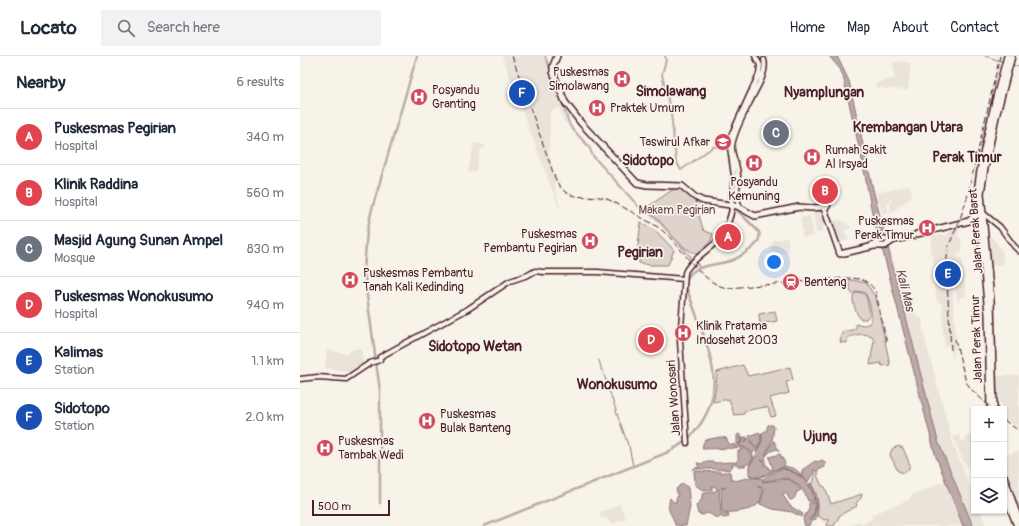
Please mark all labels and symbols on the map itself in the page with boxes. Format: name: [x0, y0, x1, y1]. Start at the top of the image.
place label: Puskesmas Simolawang: [548, 65, 610, 94]
hospital icon: Puskesmas Simolawang: [612, 69, 632, 89]
pin: F: [509, 78, 535, 108]
place label: Posyandu Granting: [432, 83, 479, 112]
district label: Simolawang: [636, 83, 706, 100]
district label: Nyamplungan: [784, 84, 864, 101]
hospital icon: Posyandu Granting: [409, 87, 429, 107]
hospital icon: Praktek Umum: [587, 98, 607, 118]
place label: Praktek Umum: [610, 101, 685, 116]
pin: C: [763, 118, 789, 148]
district label: Krembangan Utara: [853, 119, 964, 136]
school or university icon: Taswirul Afkar: [713, 132, 733, 152]
place label: Taswirul Afkar: [640, 135, 711, 150]
place label: Rumah Sakit Al Irsyad: [825, 143, 887, 172]
hospital icon: Rumah Sakit Al Irsyad: [802, 147, 822, 167]
district label: Perak Timur: [932, 149, 1003, 166]
district label: Sidotopo: [622, 152, 675, 169]
hospital icon: Posyandu Kemuning: [744, 153, 764, 173]
place label: Posyandu Kemuning: [728, 175, 780, 204]
pin: B: [812, 176, 838, 206]
street label: Jalan Perak Barat: [966, 188, 986, 274]
park label: Makam Pegirian: [638, 203, 716, 218]
place label: Puskesmas Perak Timur: [855, 214, 915, 243]
hospital icon: Puskesmas Perak Timur: [917, 218, 937, 238]
pin: A: [715, 222, 741, 252]
place label: Puskesmas Pembantu Pegirian: [484, 227, 578, 256]
hospital icon: Puskesmas Pembantu Pegirian: [580, 231, 600, 251]
district label: Pegirian: [617, 244, 663, 261]
your location: [764, 252, 784, 272]
pin: E: [935, 259, 961, 289]
place label: Puskesmas Pembantu Tanah Kali Kedinding: [363, 266, 473, 295]
water label: Kali Mas: [892, 267, 919, 315]
hospital icon: Puskesmas Pembantu Tanah Kali Kedinding: [340, 270, 360, 290]
station icon: Benteng: [781, 272, 801, 292]
place label: Benteng: [804, 275, 846, 290]
street label: Jalan Perak Timur: [968, 294, 986, 383]
place label: Klinik Pratama Indosehat 2003: [696, 319, 778, 348]
hospital icon: Klinik Pratama Indosehat 2003: [673, 323, 693, 343]
pin: D: [638, 325, 664, 355]
district label: Sidotopo Wetan: [428, 338, 522, 355]
street label: Jalan Wonosari: [664, 359, 684, 437]
district label: Wonokusumo: [577, 376, 658, 393]
place label: Puskesmas Bulak Banteng: [440, 407, 511, 436]
hospital icon: Puskesmas Bulak Banteng: [417, 411, 437, 431]
district label: Ujung: [803, 428, 837, 445]
place label: Puskesmas Tambak Wedi: [338, 434, 403, 463]
hospital icon: Puskesmas Tambak Wedi: [315, 438, 335, 458]
scale bar: [312, 498, 390, 517]

